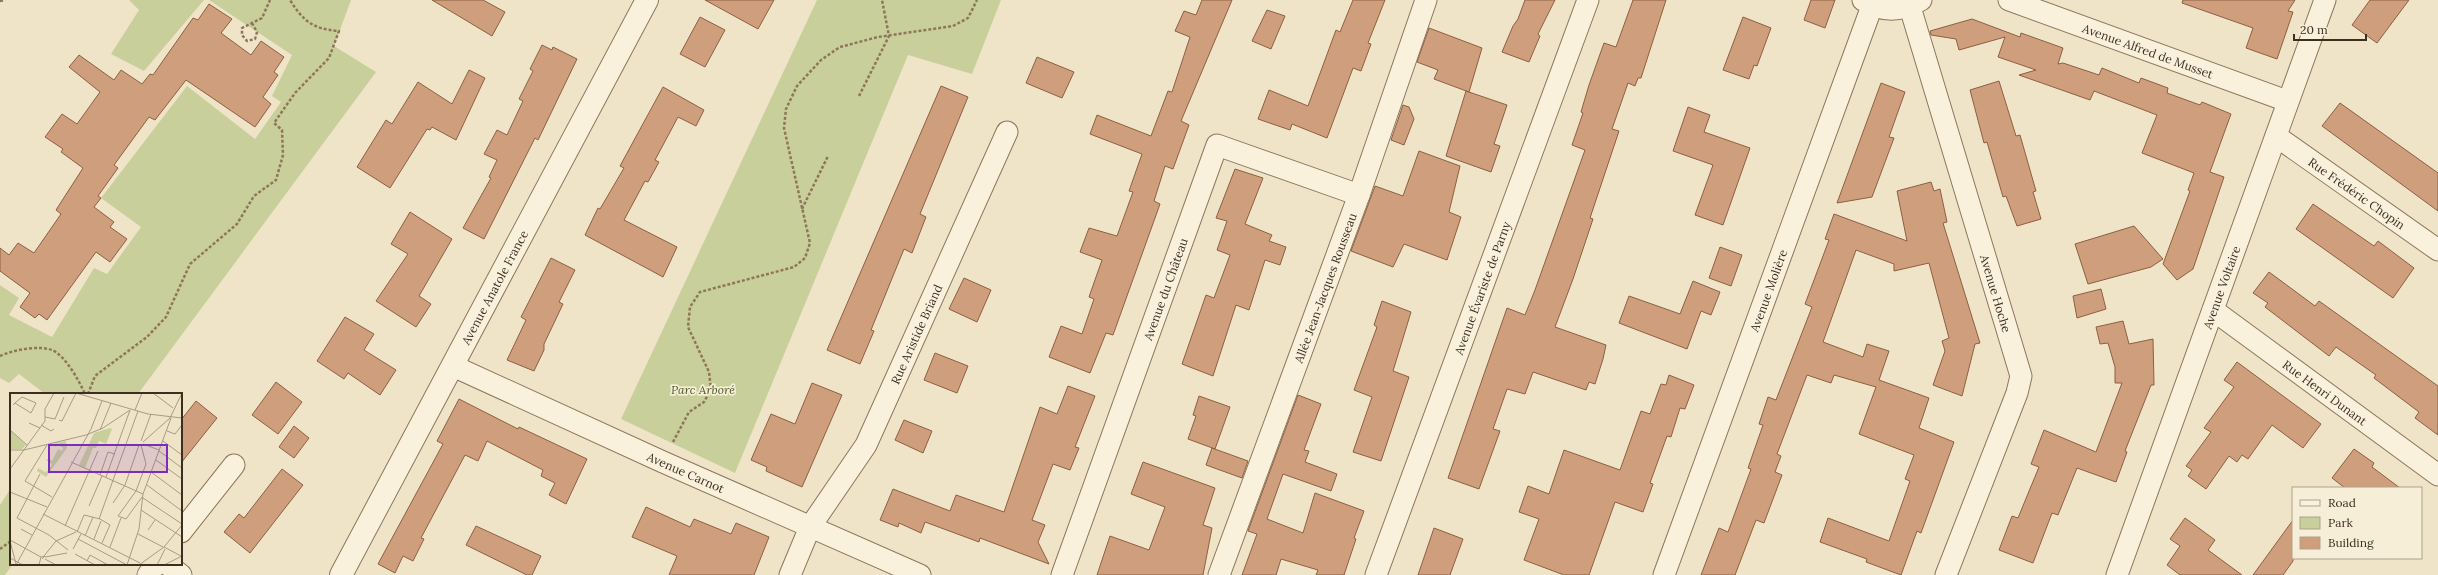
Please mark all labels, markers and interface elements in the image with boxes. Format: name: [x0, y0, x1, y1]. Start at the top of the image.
scale bar: [2294, 16, 2366, 42]
street label: Avenue Alfred de Musset: [2080, 20, 2216, 81]
text: 20 m: [2300, 22, 2328, 37]
street label: Rue Frédéric Chopin: [2306, 154, 2408, 232]
street label: Allée Jean-Jacques Rousseau: [1290, 211, 1359, 366]
street label: Avenue Évariste de Parny: [1450, 219, 1513, 358]
street label: Avenue Anatole France: [457, 227, 531, 348]
street label: Avenue du Château: [1139, 236, 1190, 343]
street label: Avenue Voltaire: [2199, 243, 2243, 332]
street label: Avenue Molière: [1746, 247, 1790, 335]
street label: Avenue Hoche: [1977, 252, 2015, 334]
street label: Rue Aristide Briand: [887, 282, 945, 386]
street label: Rue Henri Dunant: [2280, 356, 2370, 428]
park label: Parc Arboré: [671, 382, 735, 397]
inset map: [10, 393, 182, 565]
street label: Avenue Carnot: [644, 448, 727, 496]
legend: [2292, 487, 2422, 559]
text: Road: [2328, 495, 2356, 510]
text: Park: [2328, 515, 2354, 530]
text: Building: [2328, 535, 2374, 550]

